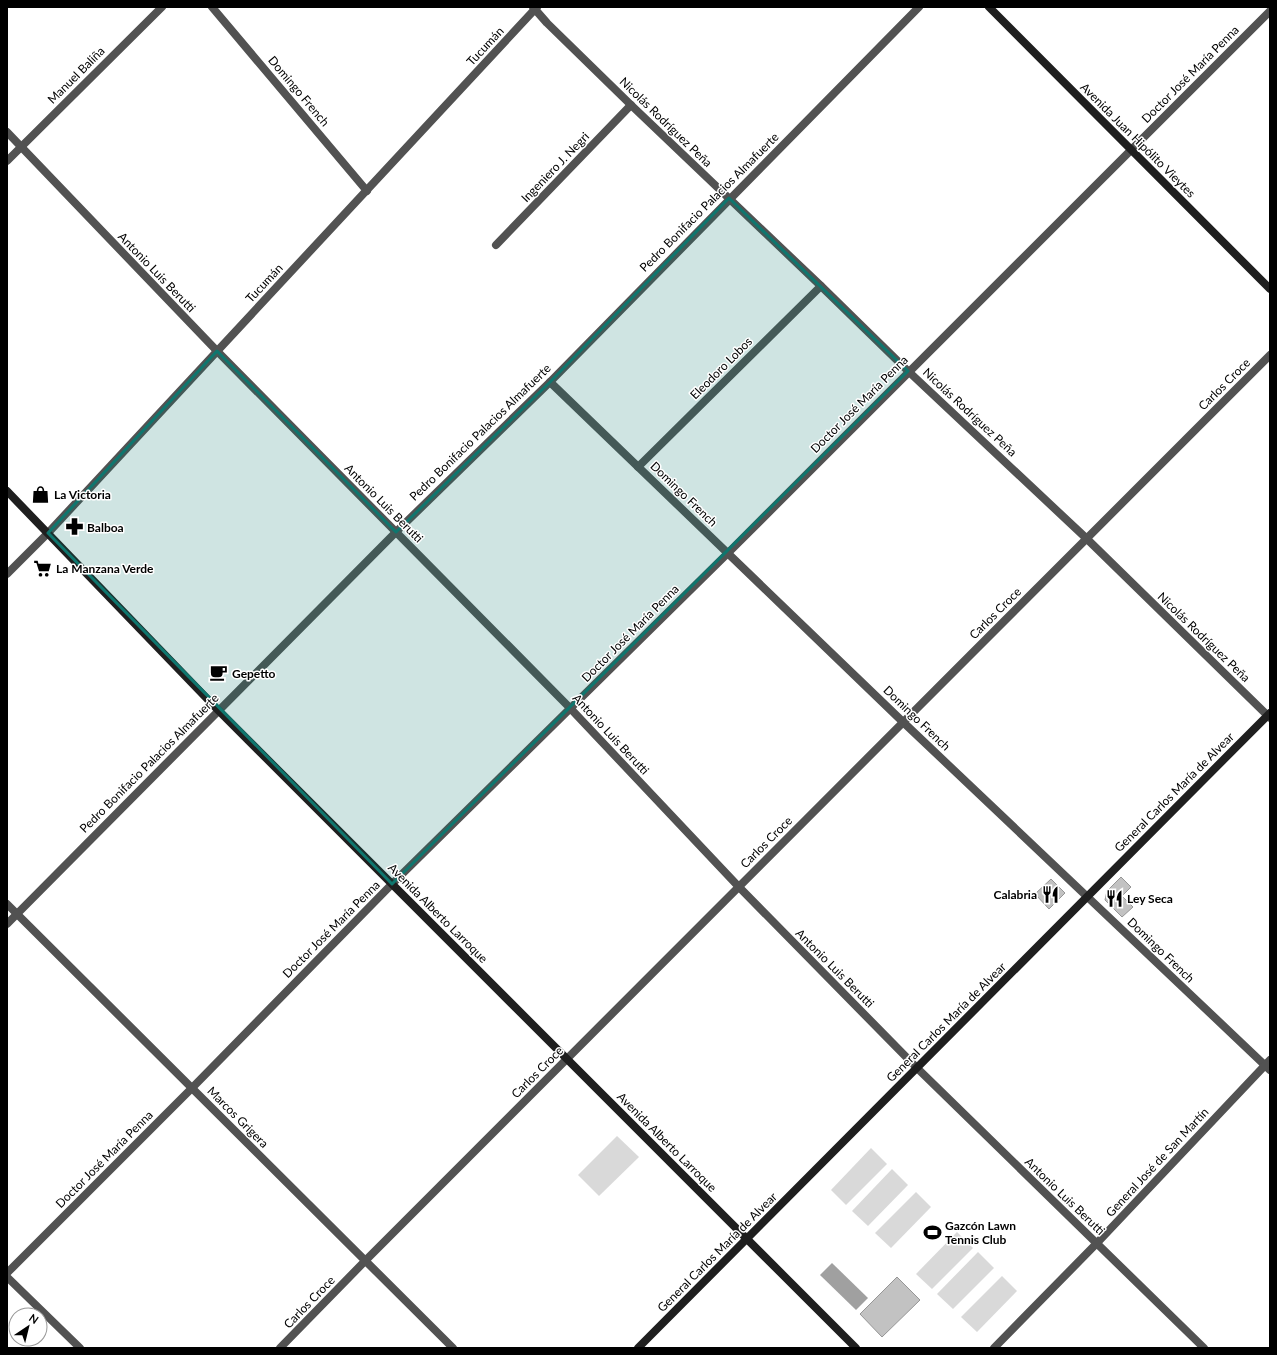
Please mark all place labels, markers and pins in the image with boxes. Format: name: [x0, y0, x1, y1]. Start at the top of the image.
shop icon: La Victoria: [31, 484, 51, 504]
place label: La Victoria: [54, 487, 111, 502]
pharmacy icon: Balboa: [64, 517, 84, 537]
place label: Balboa: [87, 520, 124, 535]
supermarket icon: La Manzana Verde: [33, 558, 53, 578]
place label: La Manzana Verde: [56, 561, 154, 576]
cafe icon: Gepetto: [209, 663, 229, 683]
place label: Gepetto: [232, 666, 276, 681]
restaurant icon: Calabria: [1040, 884, 1060, 904]
place label: Calabria: [993, 887, 1037, 902]
restaurant icon: Ley Seca: [1104, 888, 1124, 908]
place label: Ley Seca: [1127, 891, 1173, 906]
place label: Gazcón Lawn Tennis Club: [945, 1218, 1016, 1247]
sports icon: Gazcón Lawn Tennis Club: [922, 1222, 942, 1242]

